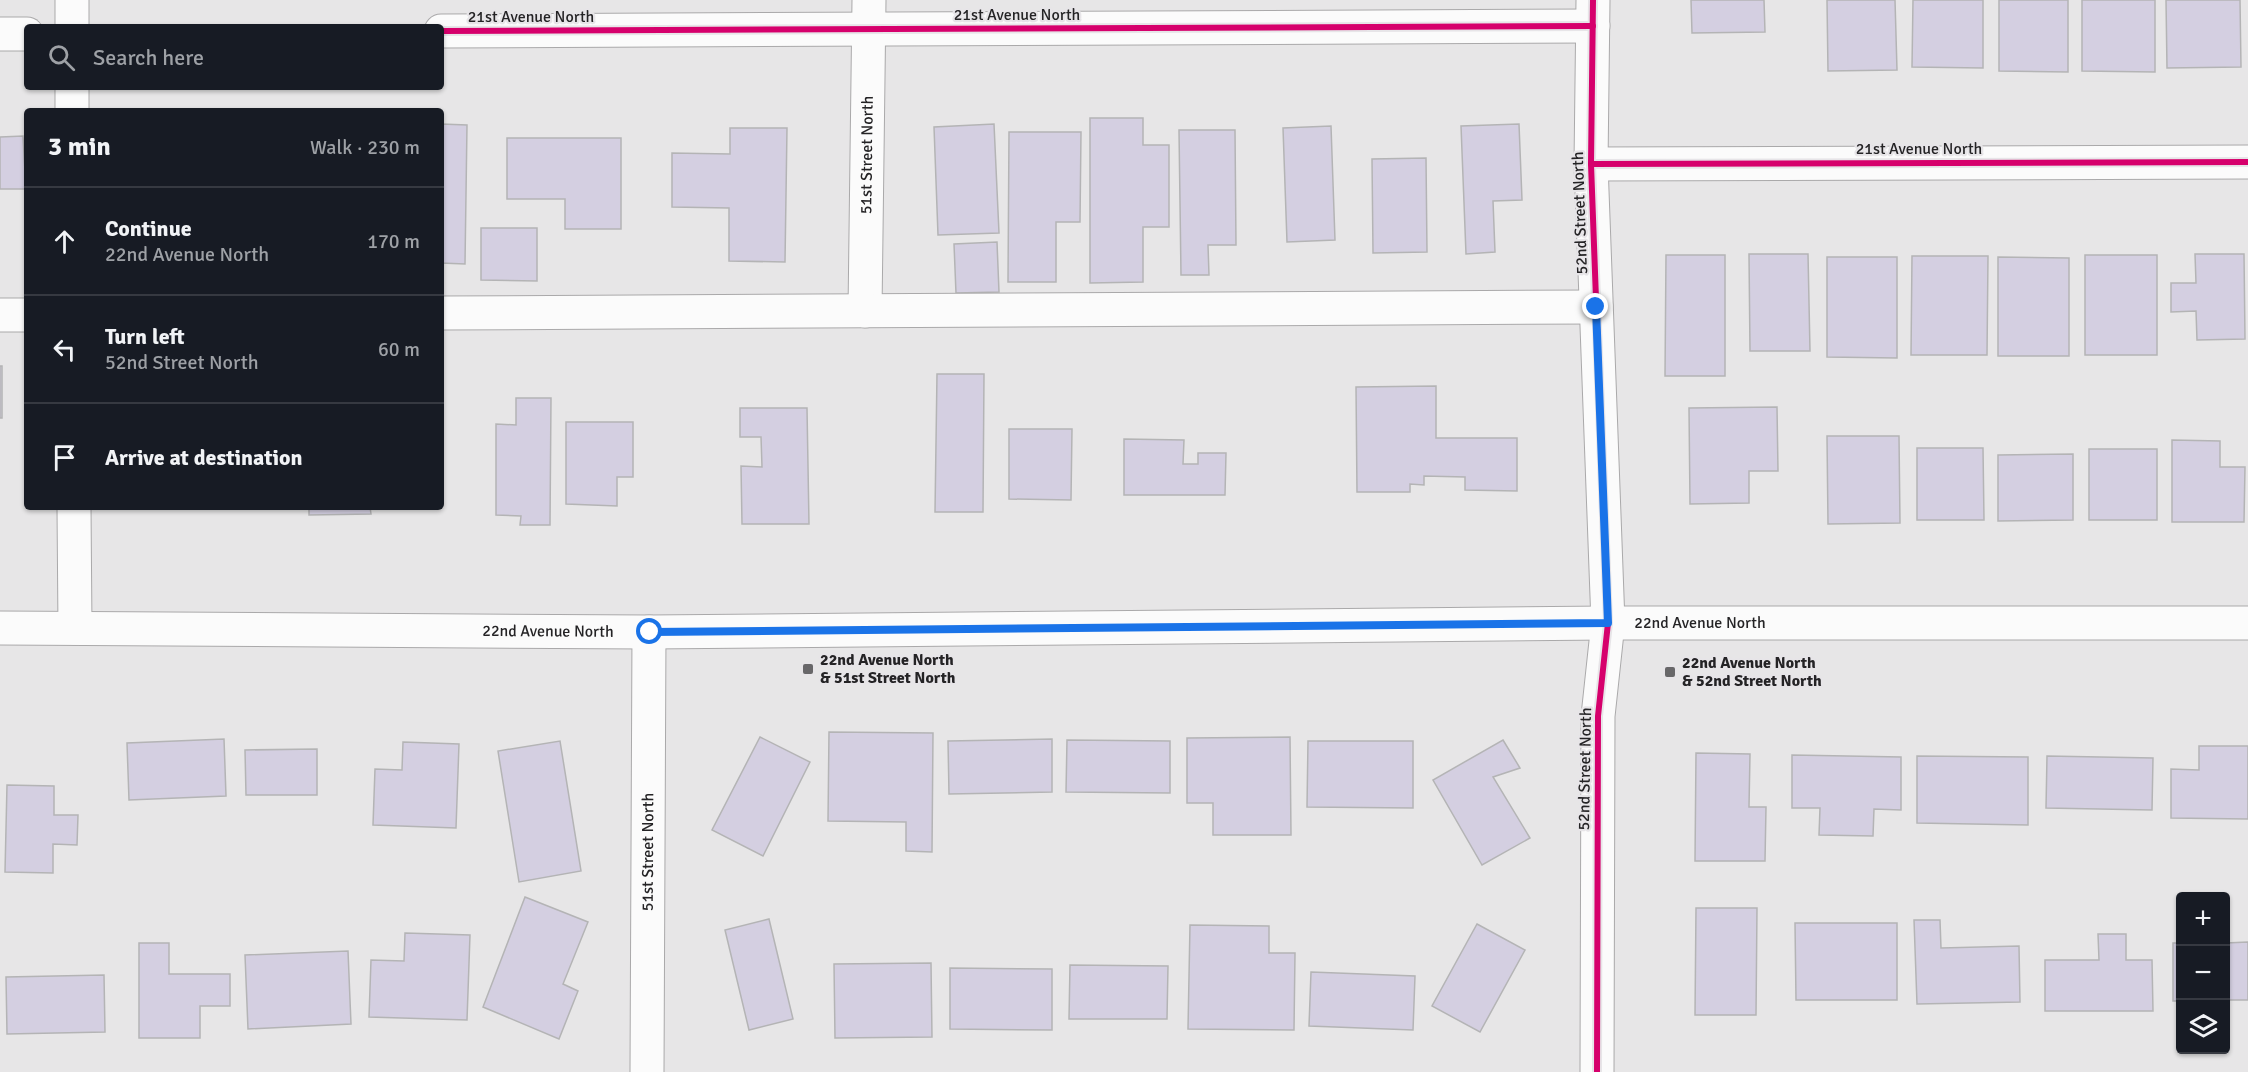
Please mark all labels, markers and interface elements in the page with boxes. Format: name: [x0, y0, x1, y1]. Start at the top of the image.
street label: 21st Avenue North: [954, 5, 1080, 25]
street label: 21st Avenue North: [468, 7, 594, 27]
search box: [24, 24, 444, 90]
icon: search: [45, 41, 78, 74]
text: Search here: [93, 44, 204, 71]
street label: 51st Street North: [856, 96, 878, 214]
text: 3 min: [48, 131, 111, 163]
text: Walk · 230 m: [310, 135, 420, 160]
street label: 21st Avenue North: [1856, 139, 1982, 159]
street label: 52nd Street North: [1568, 151, 1592, 275]
text: Continue: [105, 215, 192, 242]
icon: ahead: [48, 225, 81, 258]
text: 170 m: [367, 229, 420, 254]
text: 22nd Avenue North: [105, 242, 269, 267]
route end: [1582, 293, 1608, 319]
text: Turn left: [105, 323, 185, 350]
icon: left: [48, 333, 81, 366]
text: 60 m: [378, 337, 420, 362]
text: 52nd Street North: [105, 350, 259, 375]
icon: arrive: [48, 441, 81, 474]
text: Arrive at destination: [105, 444, 302, 471]
street label: 22nd Avenue North: [1634, 613, 1766, 633]
route start: [636, 618, 662, 644]
street label: 22nd Avenue North: [482, 621, 614, 642]
place label: 22nd Avenue North & 51st Street North: [820, 650, 956, 688]
place label: 22nd Avenue North & 52nd Street North: [1682, 653, 1822, 691]
marker: 22nd Avenue North & 51st Street North: [801, 662, 815, 676]
marker: 22nd Avenue North & 52nd Street North: [1663, 665, 1677, 679]
street label: 52nd Street North: [1574, 707, 1596, 831]
street label: 51st Street North: [638, 793, 658, 911]
map controls: [2176, 892, 2230, 1054]
button: +: [2176, 892, 2230, 946]
button: −: [2176, 946, 2230, 1000]
button: layers: [2176, 1000, 2230, 1054]

